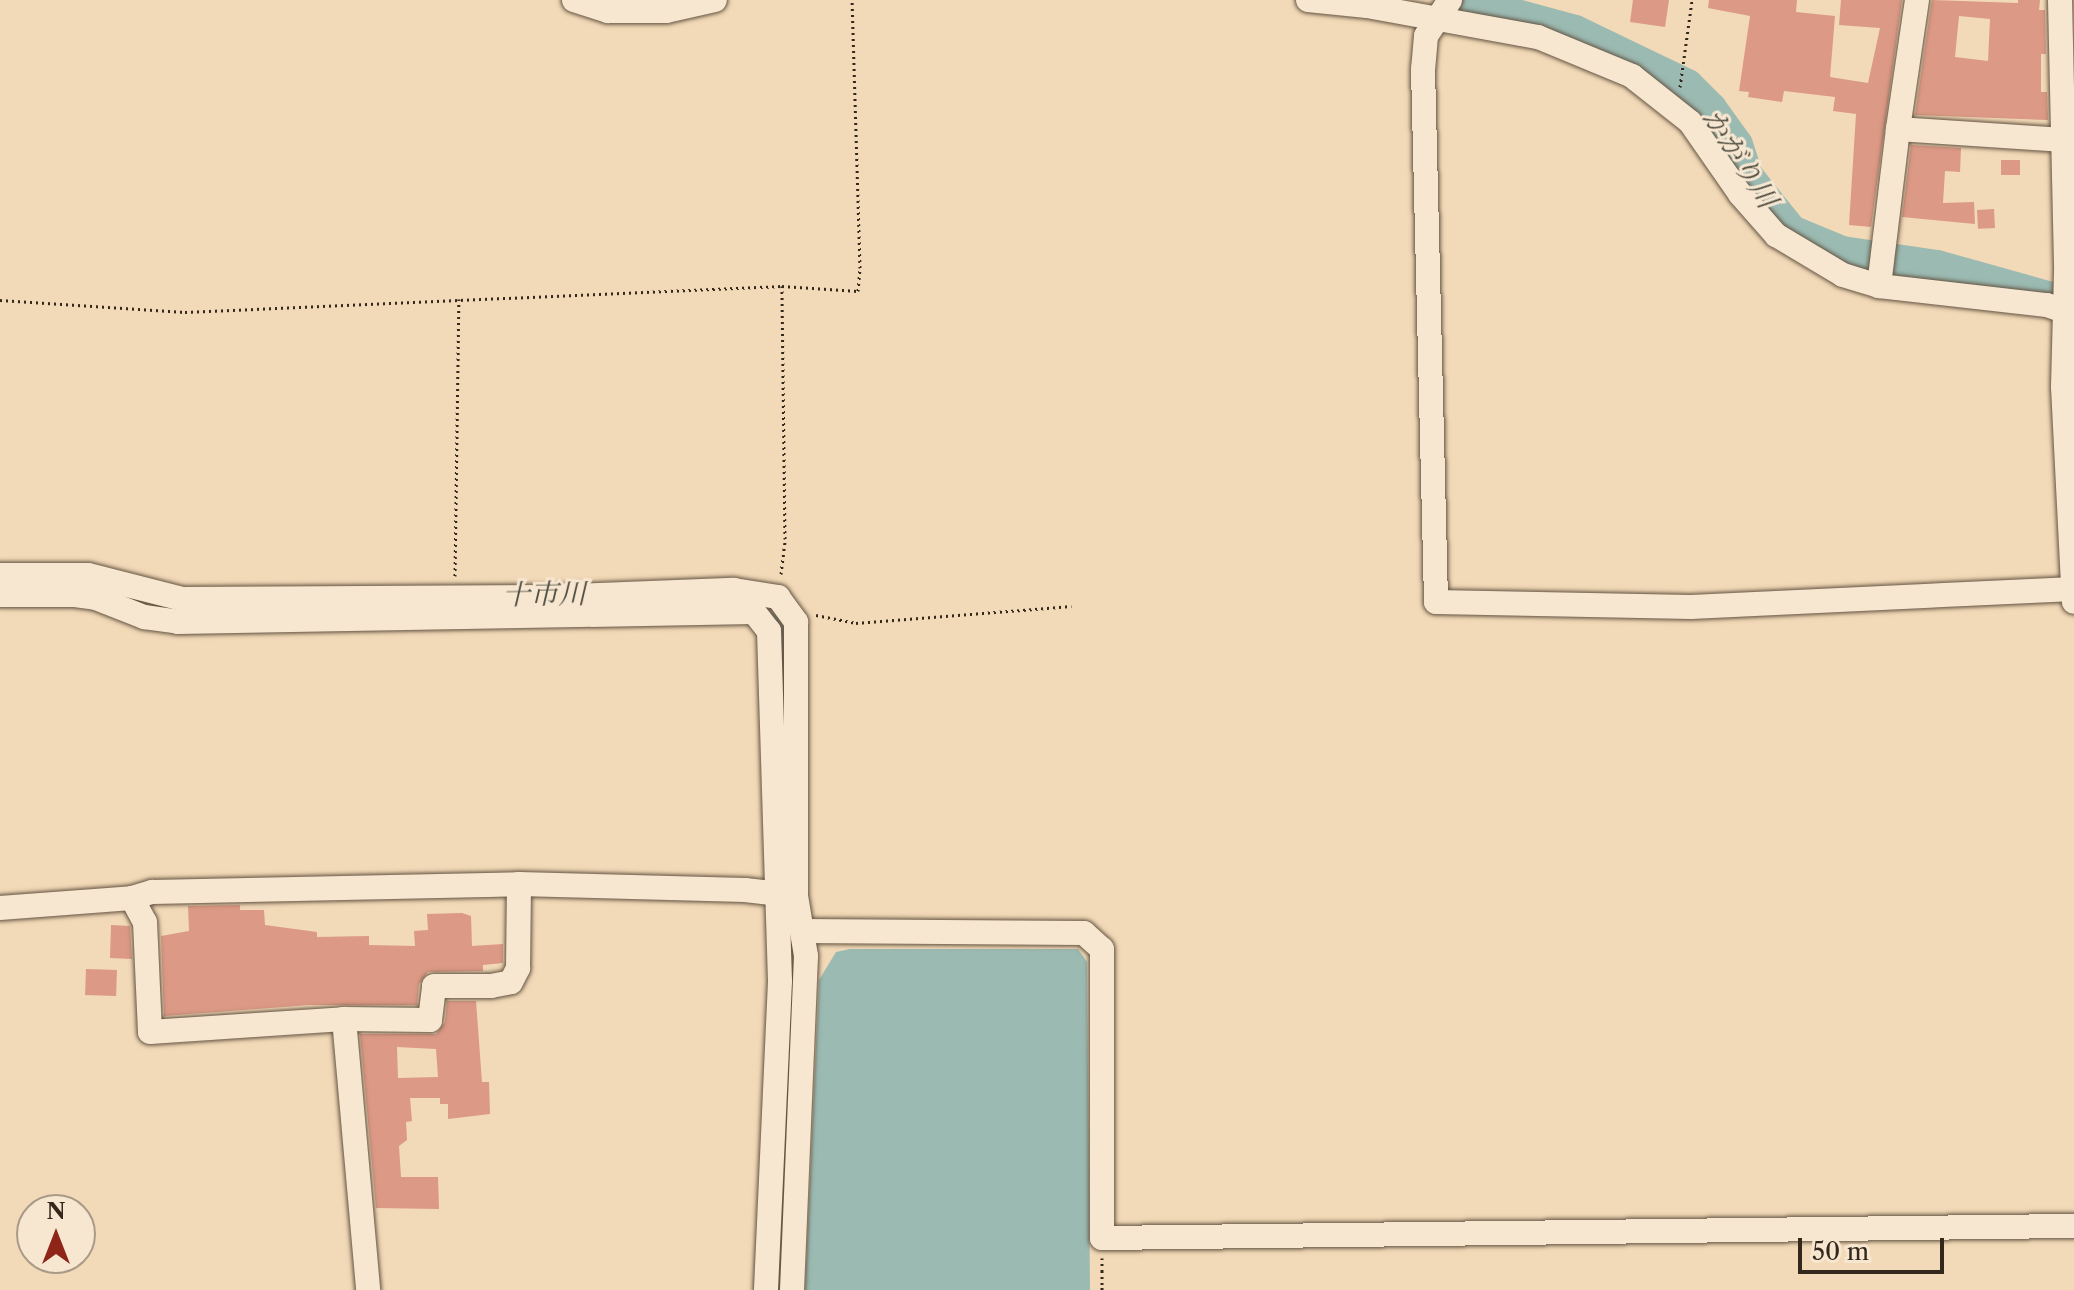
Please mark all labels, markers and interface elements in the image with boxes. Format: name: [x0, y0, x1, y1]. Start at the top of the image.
water label: かがり川: [1695, 102, 1785, 214]
water label: 十市川: [502, 576, 586, 612]
north arrow: [16, 1194, 96, 1274]
text: N: [46, 1198, 66, 1225]
scale bar: [1802, 1222, 1948, 1272]
text: 50 m: [1812, 1237, 1869, 1266]

